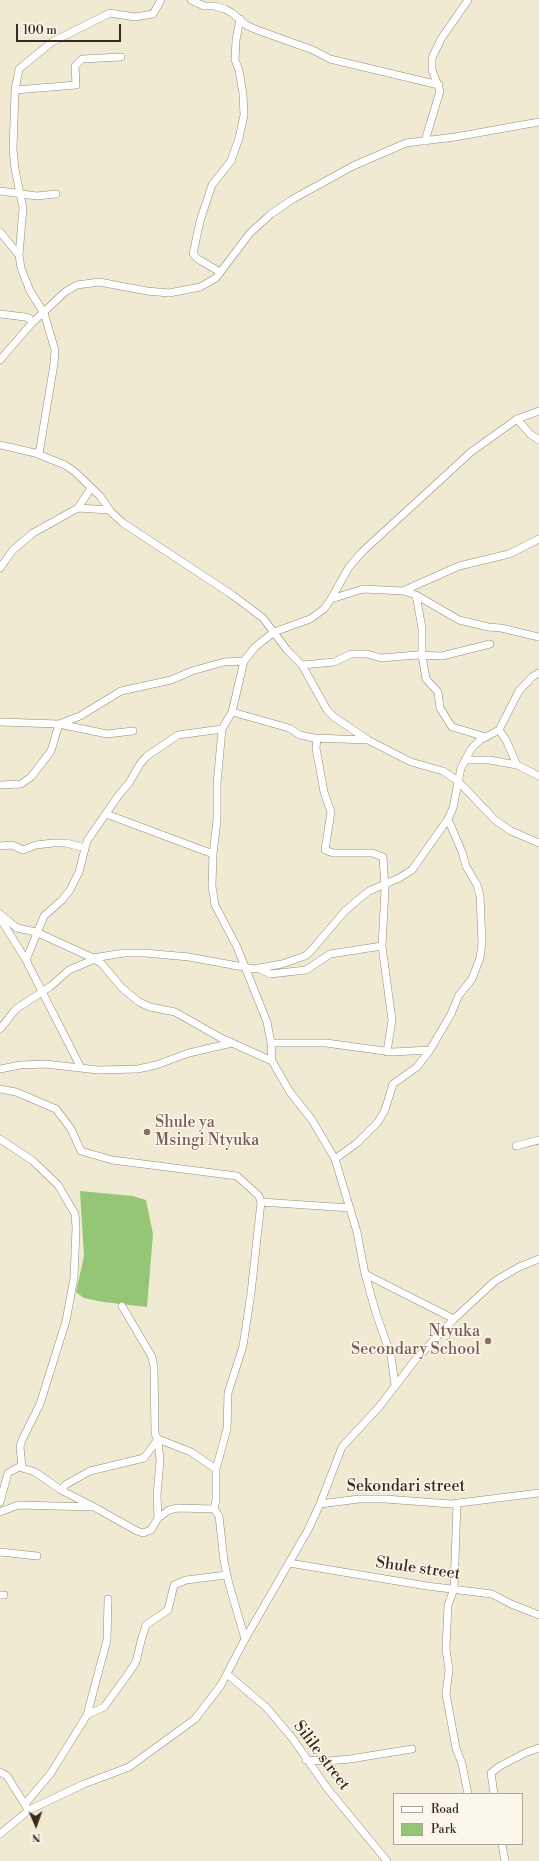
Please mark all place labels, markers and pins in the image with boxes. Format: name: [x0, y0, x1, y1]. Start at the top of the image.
place label: Shule ya Msingi Ntyuka: [155, 1113, 259, 1151]
marker: Shule ya Msingi Ntyuka: [142, 1127, 152, 1137]
place label: Ntyuka Secondary School: [351, 1322, 480, 1360]
marker: Ntyuka Secondary School: [483, 1336, 493, 1346]

